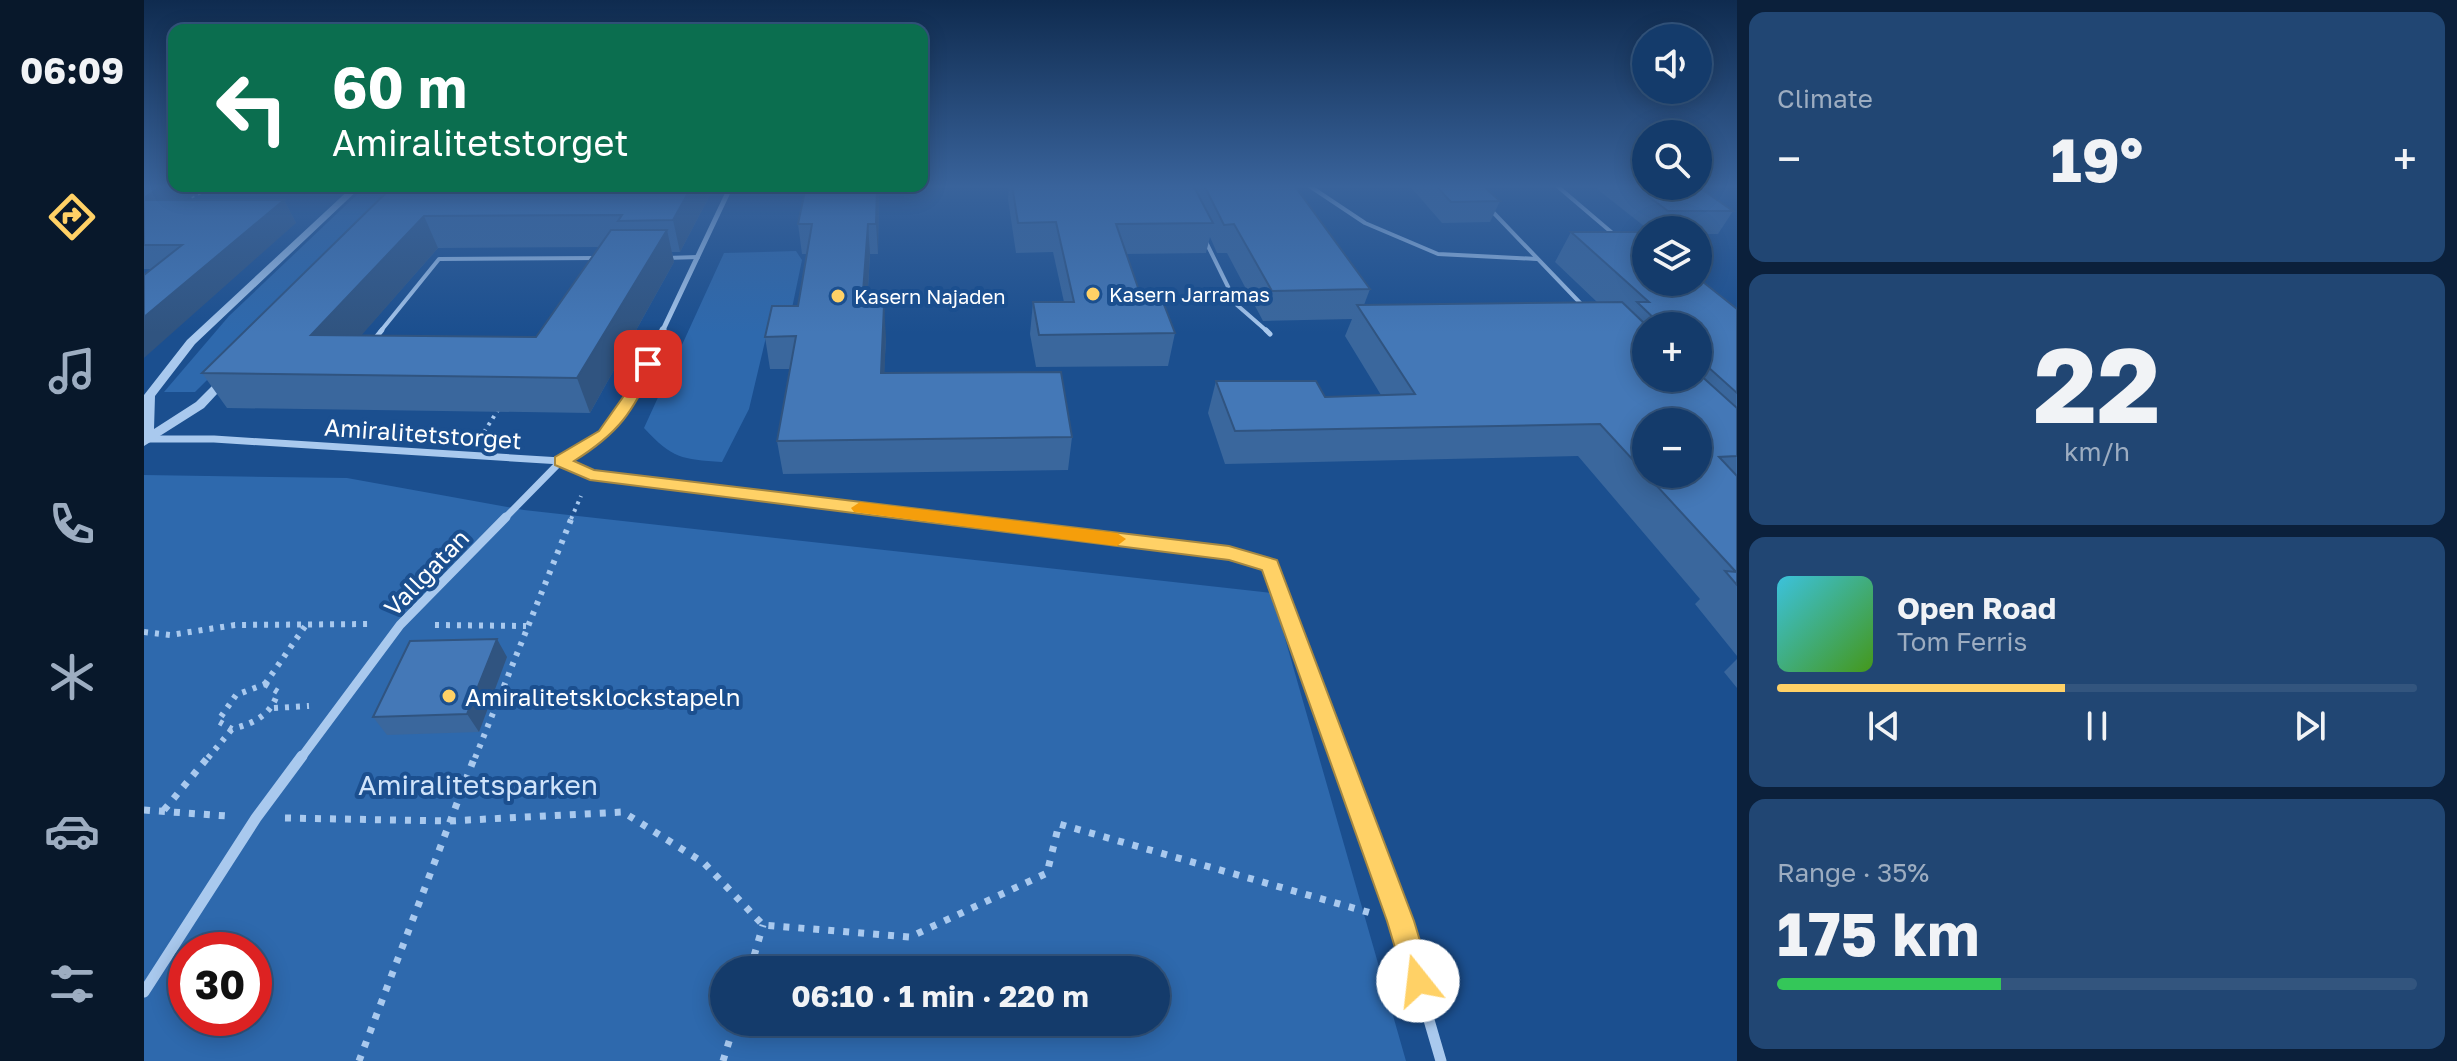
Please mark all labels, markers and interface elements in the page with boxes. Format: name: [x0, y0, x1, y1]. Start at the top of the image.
map controls: [1632, 24, 1712, 488]
button: sound: [1632, 24, 1712, 104]
text: 06:09: [20, 49, 124, 92]
text: 60 m: [332, 53, 467, 120]
icon: left: [200, 56, 304, 160]
text: Climate: [1777, 83, 1873, 114]
button: search: [1632, 120, 1712, 200]
text: Amiralitetstorget: [332, 121, 629, 164]
text: 19°: [2051, 123, 2143, 195]
text: −: [1777, 132, 1801, 185]
text: +: [2393, 132, 2417, 185]
icon: directions: [44, 189, 100, 245]
button: layers: [1632, 216, 1712, 296]
place label: Kasern Jarramas: [1109, 282, 1270, 306]
place label: Kasern Najaden: [854, 284, 1006, 308]
marker: Kasern Jarramas: [1084, 285, 1102, 303]
marker: Kasern Najaden: [829, 287, 847, 305]
button: +: [1632, 312, 1712, 392]
text: 22: [2034, 321, 2160, 446]
pin: [614, 330, 682, 398]
icon: arrive: [626, 342, 670, 386]
icon: music: [44, 343, 100, 399]
button: −: [1632, 408, 1712, 488]
street label: Amiralitetstorget: [323, 412, 523, 454]
text: km/h: [2064, 436, 2130, 467]
icon: phone: [44, 496, 100, 552]
street label: Vallgatan: [378, 523, 474, 621]
text: Open Road: [1897, 590, 2056, 626]
text: Tom Ferris: [1897, 626, 2027, 657]
icon: climate: [44, 649, 100, 705]
place label: Amiralitetsklockstapeln: [465, 682, 740, 711]
marker: Amiralitetsklockstapeln: [440, 687, 458, 705]
icon: previous: [1862, 704, 1906, 748]
icon: pause: [2075, 704, 2119, 748]
icon: next: [2288, 704, 2332, 748]
park label: Amiralitetsparken: [358, 768, 598, 801]
icon: car: [44, 803, 100, 859]
text: Range · 35%: [1777, 857, 1929, 888]
text: 175 km: [1777, 897, 1980, 969]
speed limit sign: 30: [168, 932, 272, 1036]
position arrow: [1376, 939, 1460, 1023]
icon: filters: [44, 956, 100, 1012]
text: 06:10 · 1 min · 220 m: [791, 978, 1089, 1014]

